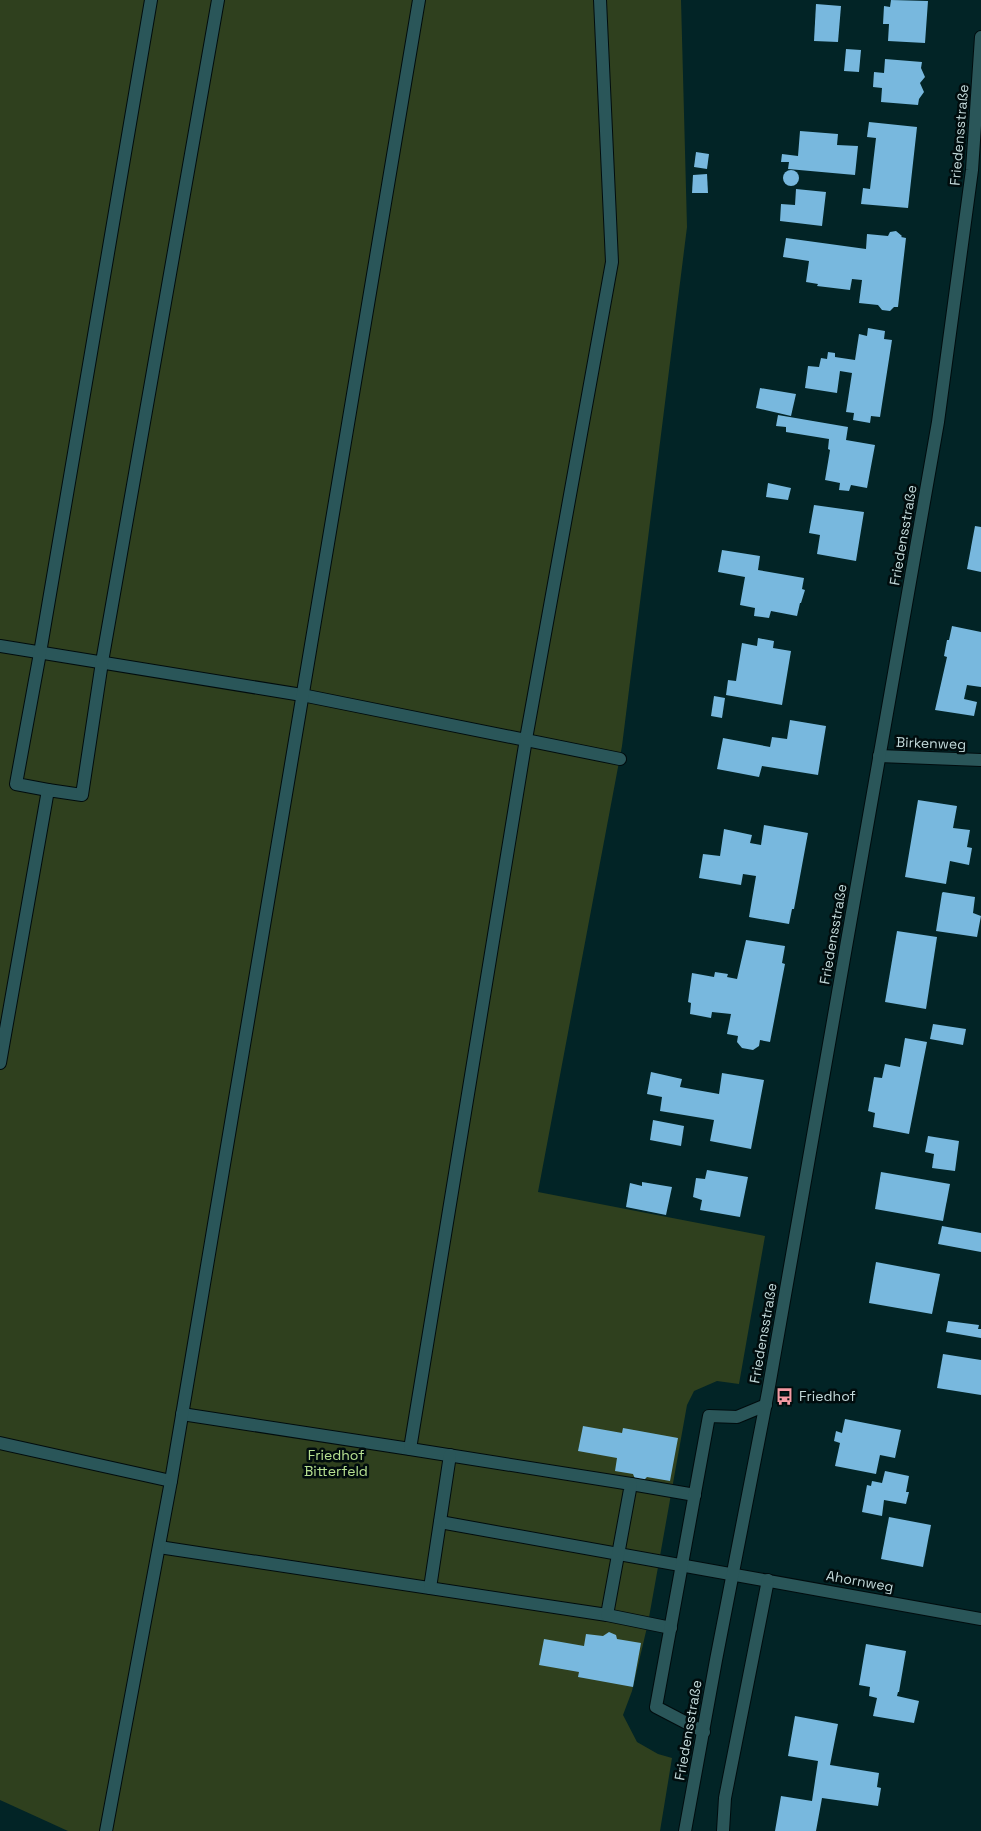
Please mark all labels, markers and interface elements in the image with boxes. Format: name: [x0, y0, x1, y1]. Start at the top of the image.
street label: Friedensstraße: [946, 84, 972, 186]
street label: Friedensstraße: [885, 483, 921, 587]
street label: Birkenweg: [896, 733, 966, 753]
street label: Friedensstraße: [815, 882, 851, 986]
street label: Friedensstraße: [745, 1281, 781, 1385]
bus stop icon: Friedhof: [775, 1386, 795, 1406]
place label: Friedhof: [799, 1387, 856, 1405]
park label: Friedhof Bitterfeld: [304, 1446, 368, 1480]
street label: Ahornweg: [825, 1566, 895, 1596]
street label: Friedensstraße: [670, 1678, 706, 1782]

